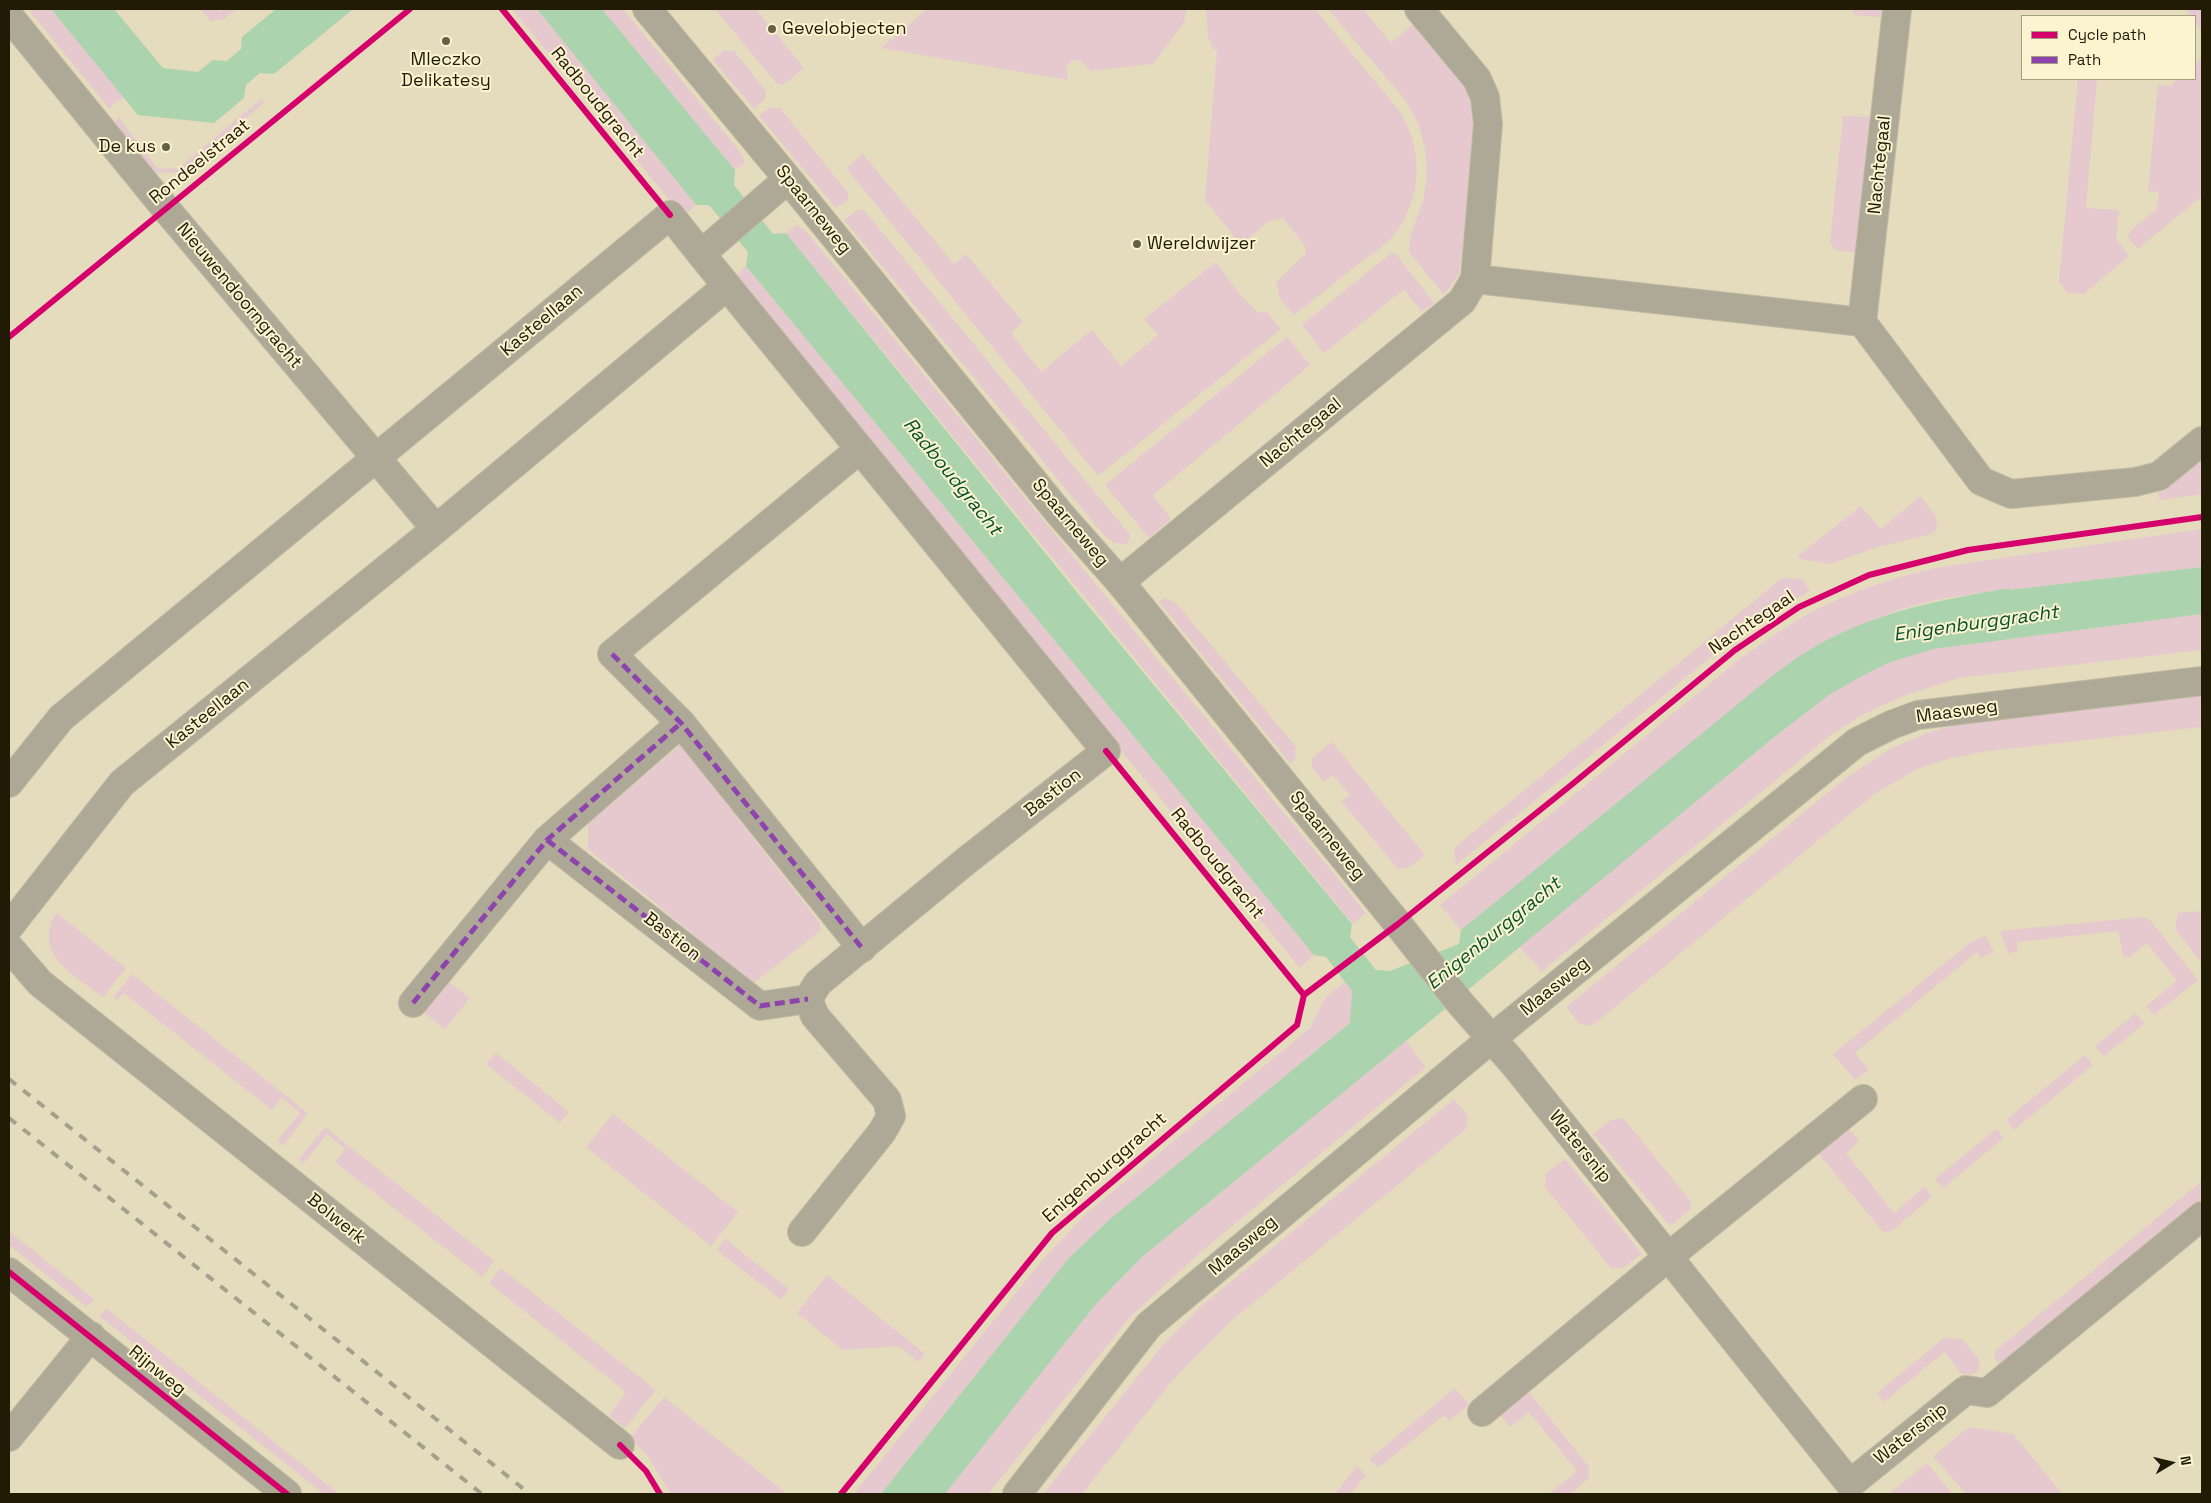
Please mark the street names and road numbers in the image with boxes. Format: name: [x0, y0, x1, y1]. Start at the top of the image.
street label: Radboudgracht: [546, 43, 648, 163]
street label: Rondeelstraat: [145, 115, 255, 209]
street label: Nachtegaal: [1864, 115, 1896, 215]
street label: Spaarneweg: [771, 161, 855, 259]
street label: Nieuwendoorngracht: [172, 219, 306, 373]
street label: Kasteellaan: [497, 280, 587, 362]
street label: Nachtegaal: [1256, 393, 1346, 473]
street label: Spaarneweg: [1027, 475, 1113, 571]
street label: Nachtegaal: [1705, 586, 1799, 660]
street label: Kasteellaan: [162, 674, 254, 754]
street label: Maasweg: [1915, 696, 1999, 728]
street label: Bastion: [1020, 764, 1086, 822]
street label: Spaarneweg: [1285, 787, 1369, 885]
street label: Radboudgracht: [1166, 804, 1268, 924]
street label: Bastion: [639, 908, 705, 966]
street label: Maasweg: [1516, 953, 1594, 1021]
street label: Watersnip: [1544, 1106, 1616, 1188]
street label: Enigenburggracht: [1039, 1108, 1171, 1228]
street label: Bolwerk: [302, 1189, 370, 1249]
street label: Maasweg: [1205, 1211, 1281, 1281]
street label: Rijnweg: [124, 1341, 190, 1401]
street label: Watersnip: [1870, 1399, 1952, 1469]

